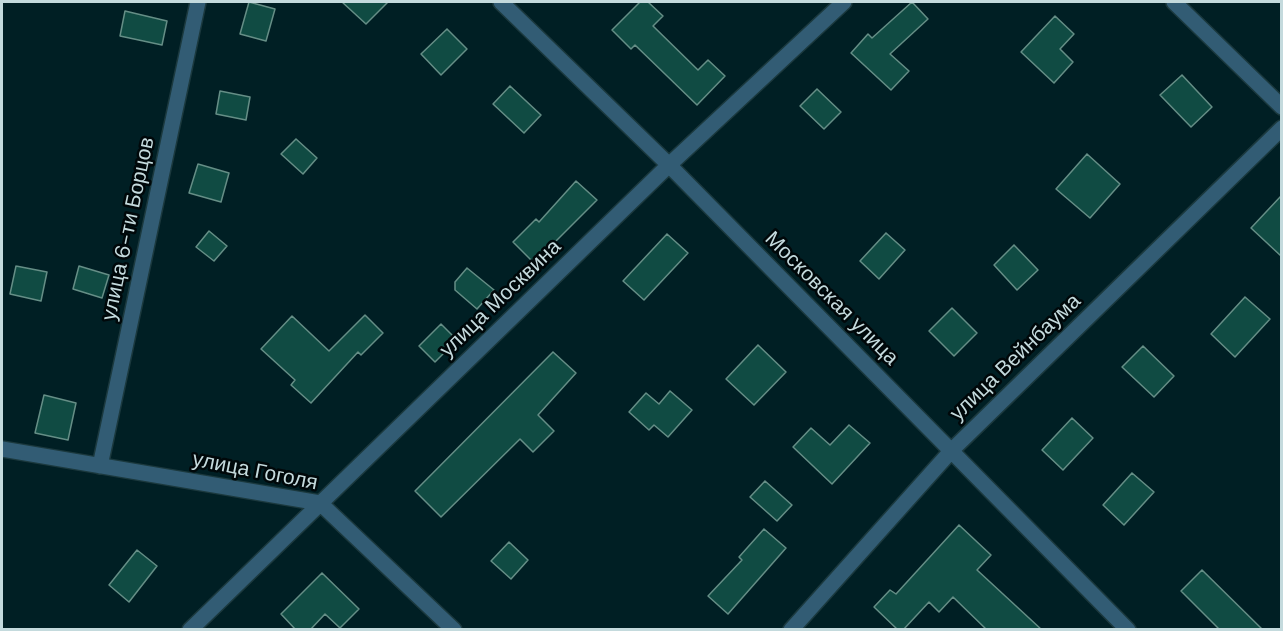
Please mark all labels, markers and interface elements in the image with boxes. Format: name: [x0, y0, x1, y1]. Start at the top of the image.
street label: улица 6-ти Борцов: [97, 135, 161, 323]
street label: Московская улица: [759, 227, 903, 371]
street label: улица Москвина: [435, 235, 567, 363]
street label: улица Вейнбаума: [945, 289, 1087, 427]
street label: улица Гоголя: [190, 448, 320, 496]

